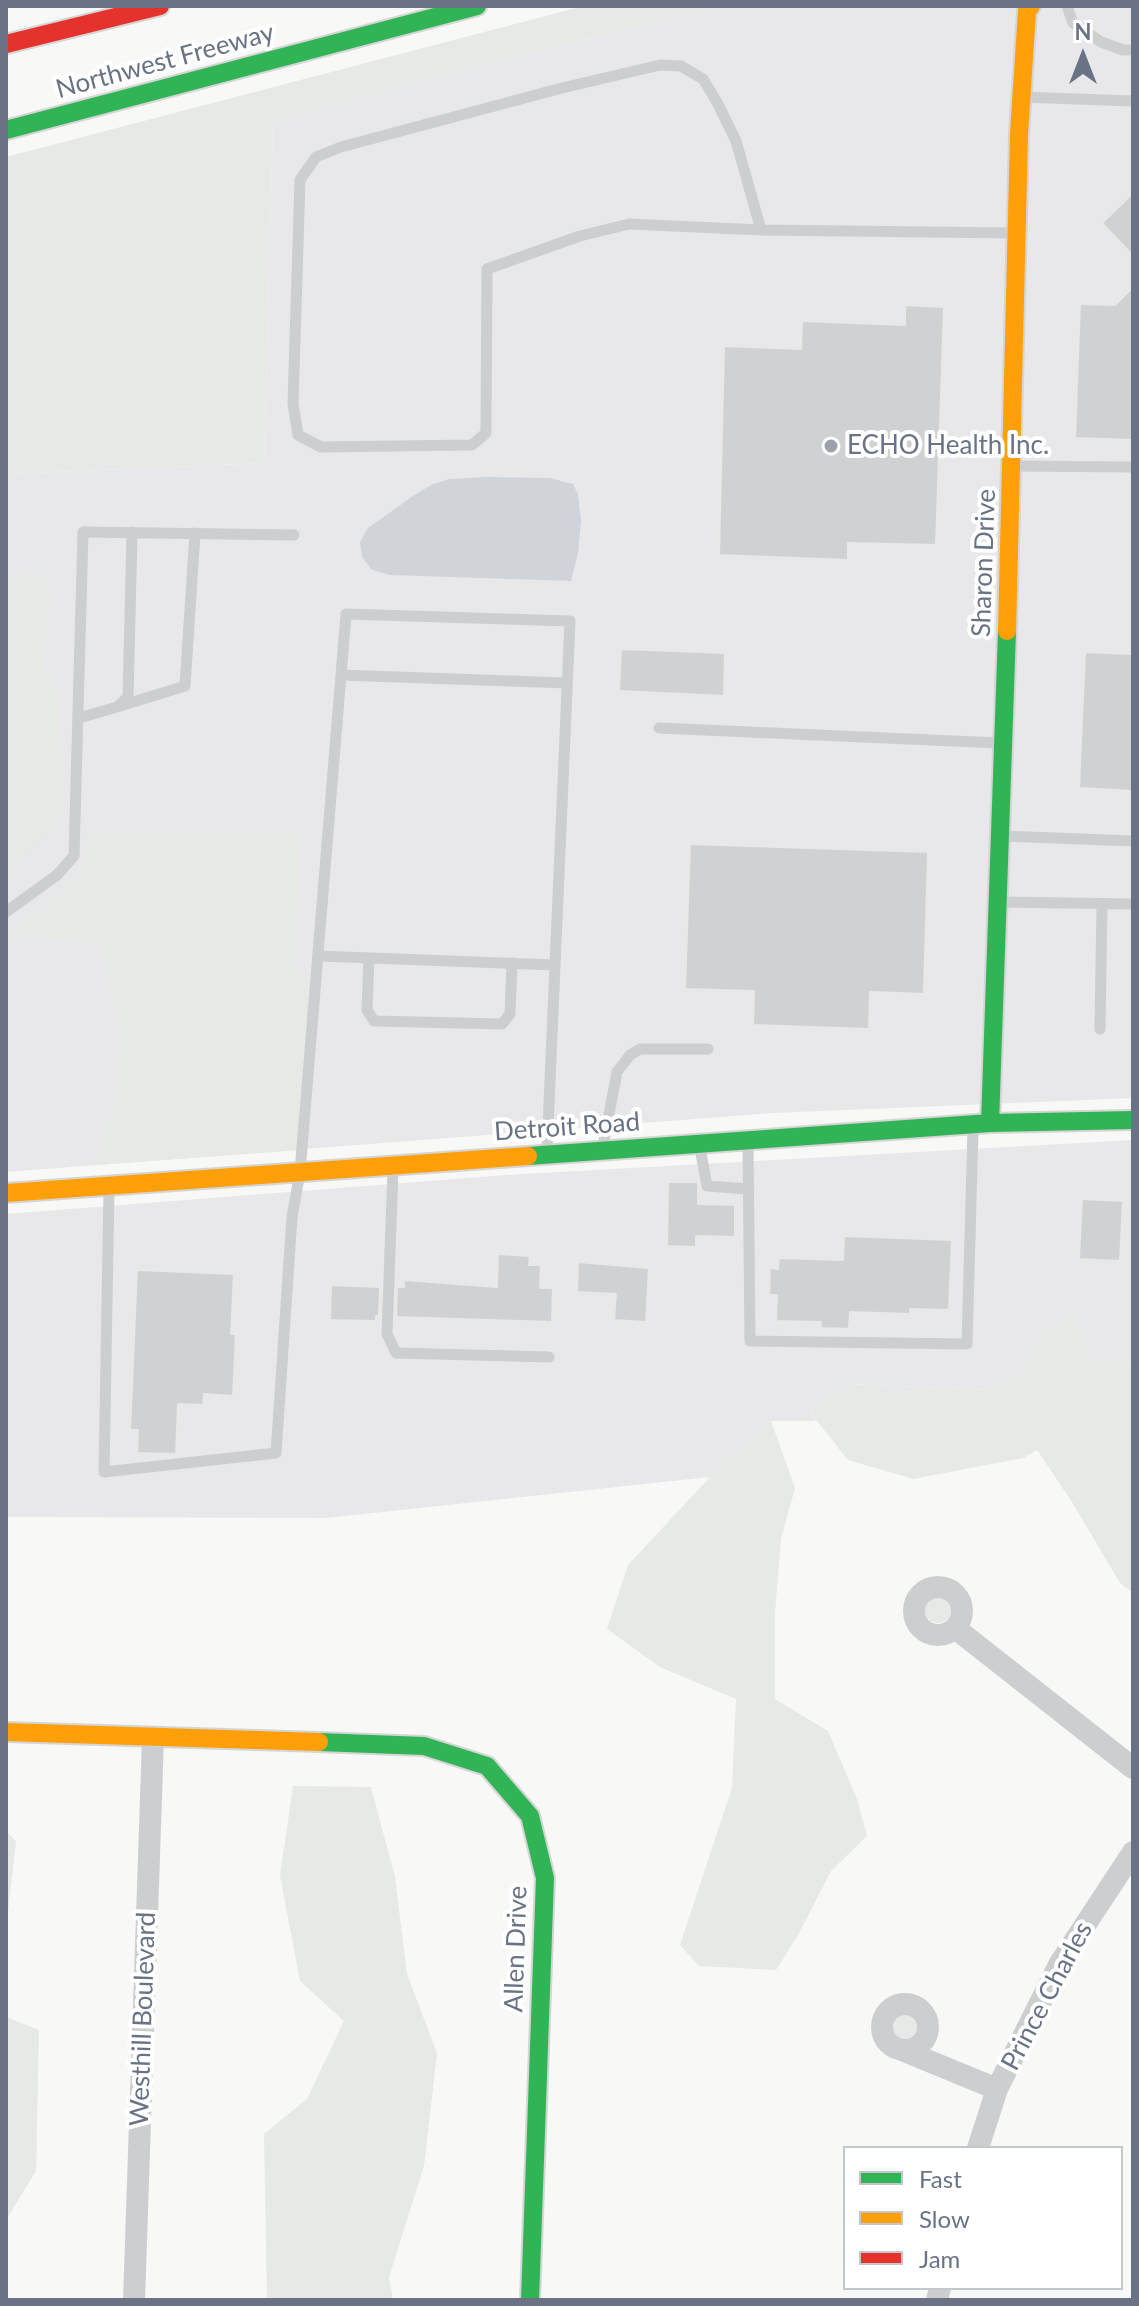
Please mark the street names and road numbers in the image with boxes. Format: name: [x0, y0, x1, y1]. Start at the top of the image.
street label: Northwest Freeway: [52, 17, 278, 105]
street label: Sharon Drive: [966, 488, 1002, 638]
street label: Detroit Road: [493, 1106, 641, 1148]
street label: Allen Drive: [498, 1885, 534, 2013]
street label: Westhill Boulevard: [124, 1911, 162, 2127]
street label: Prince Charles: [995, 1916, 1099, 2076]

